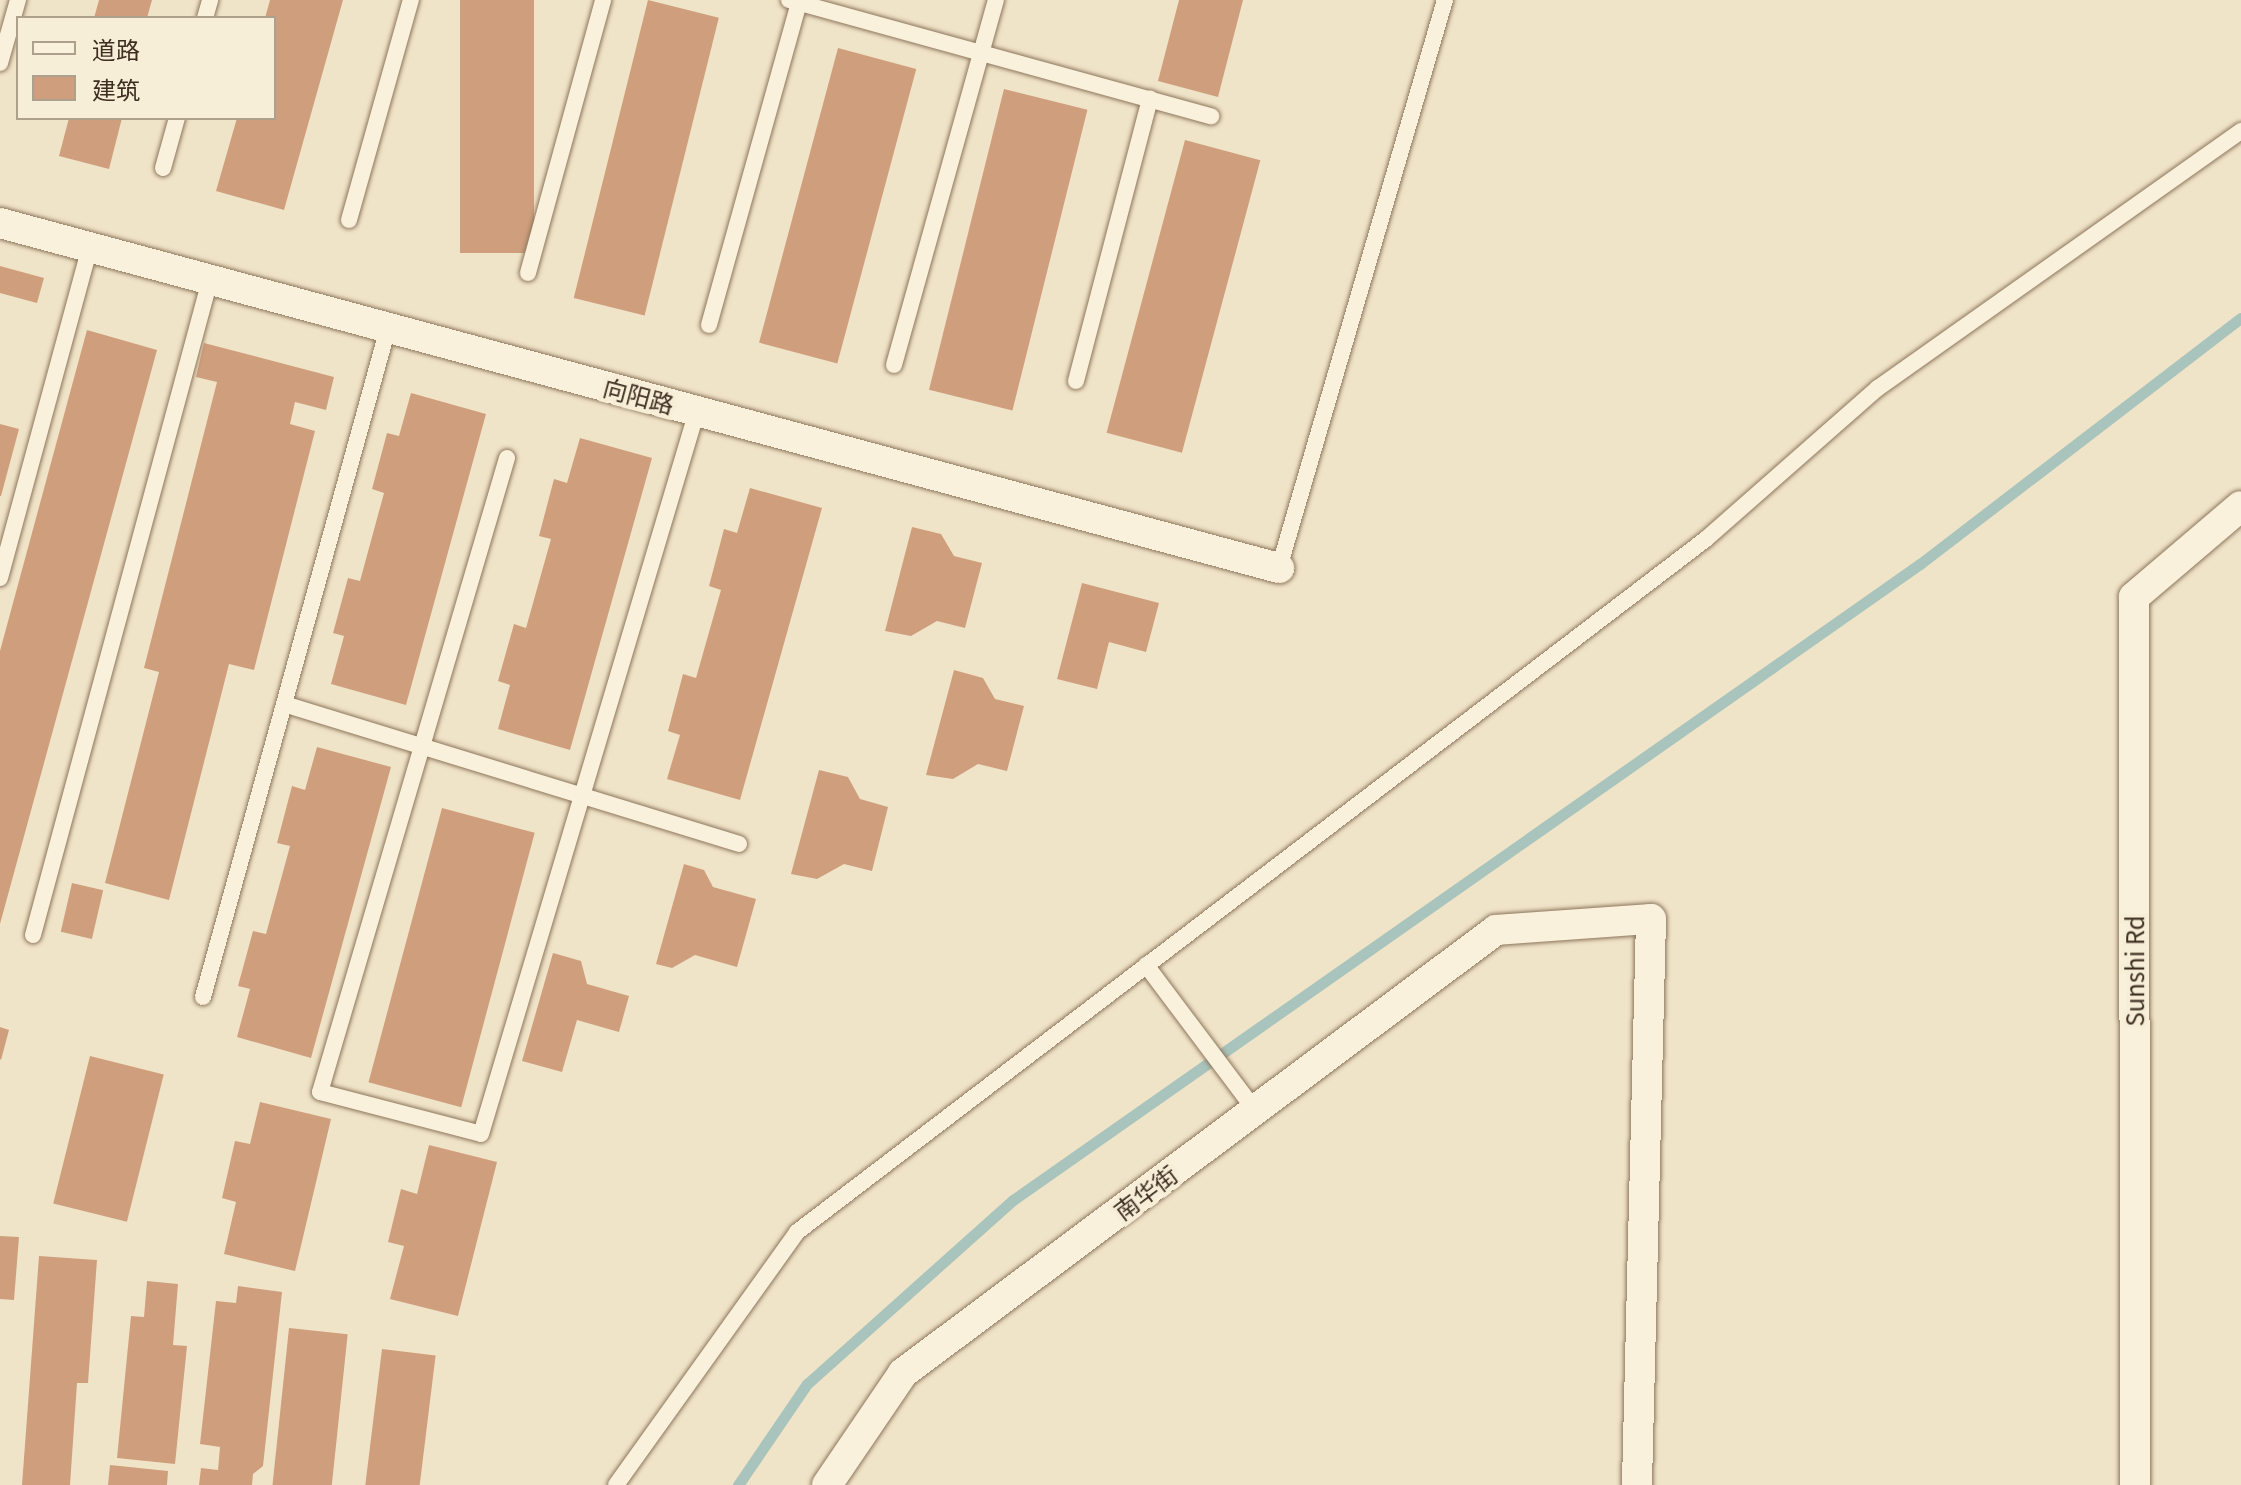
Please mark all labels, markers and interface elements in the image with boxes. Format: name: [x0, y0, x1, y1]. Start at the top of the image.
legend: [16, 16, 276, 120]
text: 道路: [92, 31, 140, 66]
text: 建筑: [92, 71, 140, 106]
street label: 向阳路: [600, 372, 678, 418]
street label: Sunshi Rd: [2120, 915, 2148, 1027]
street label: 南华街: [1108, 1159, 1182, 1225]

